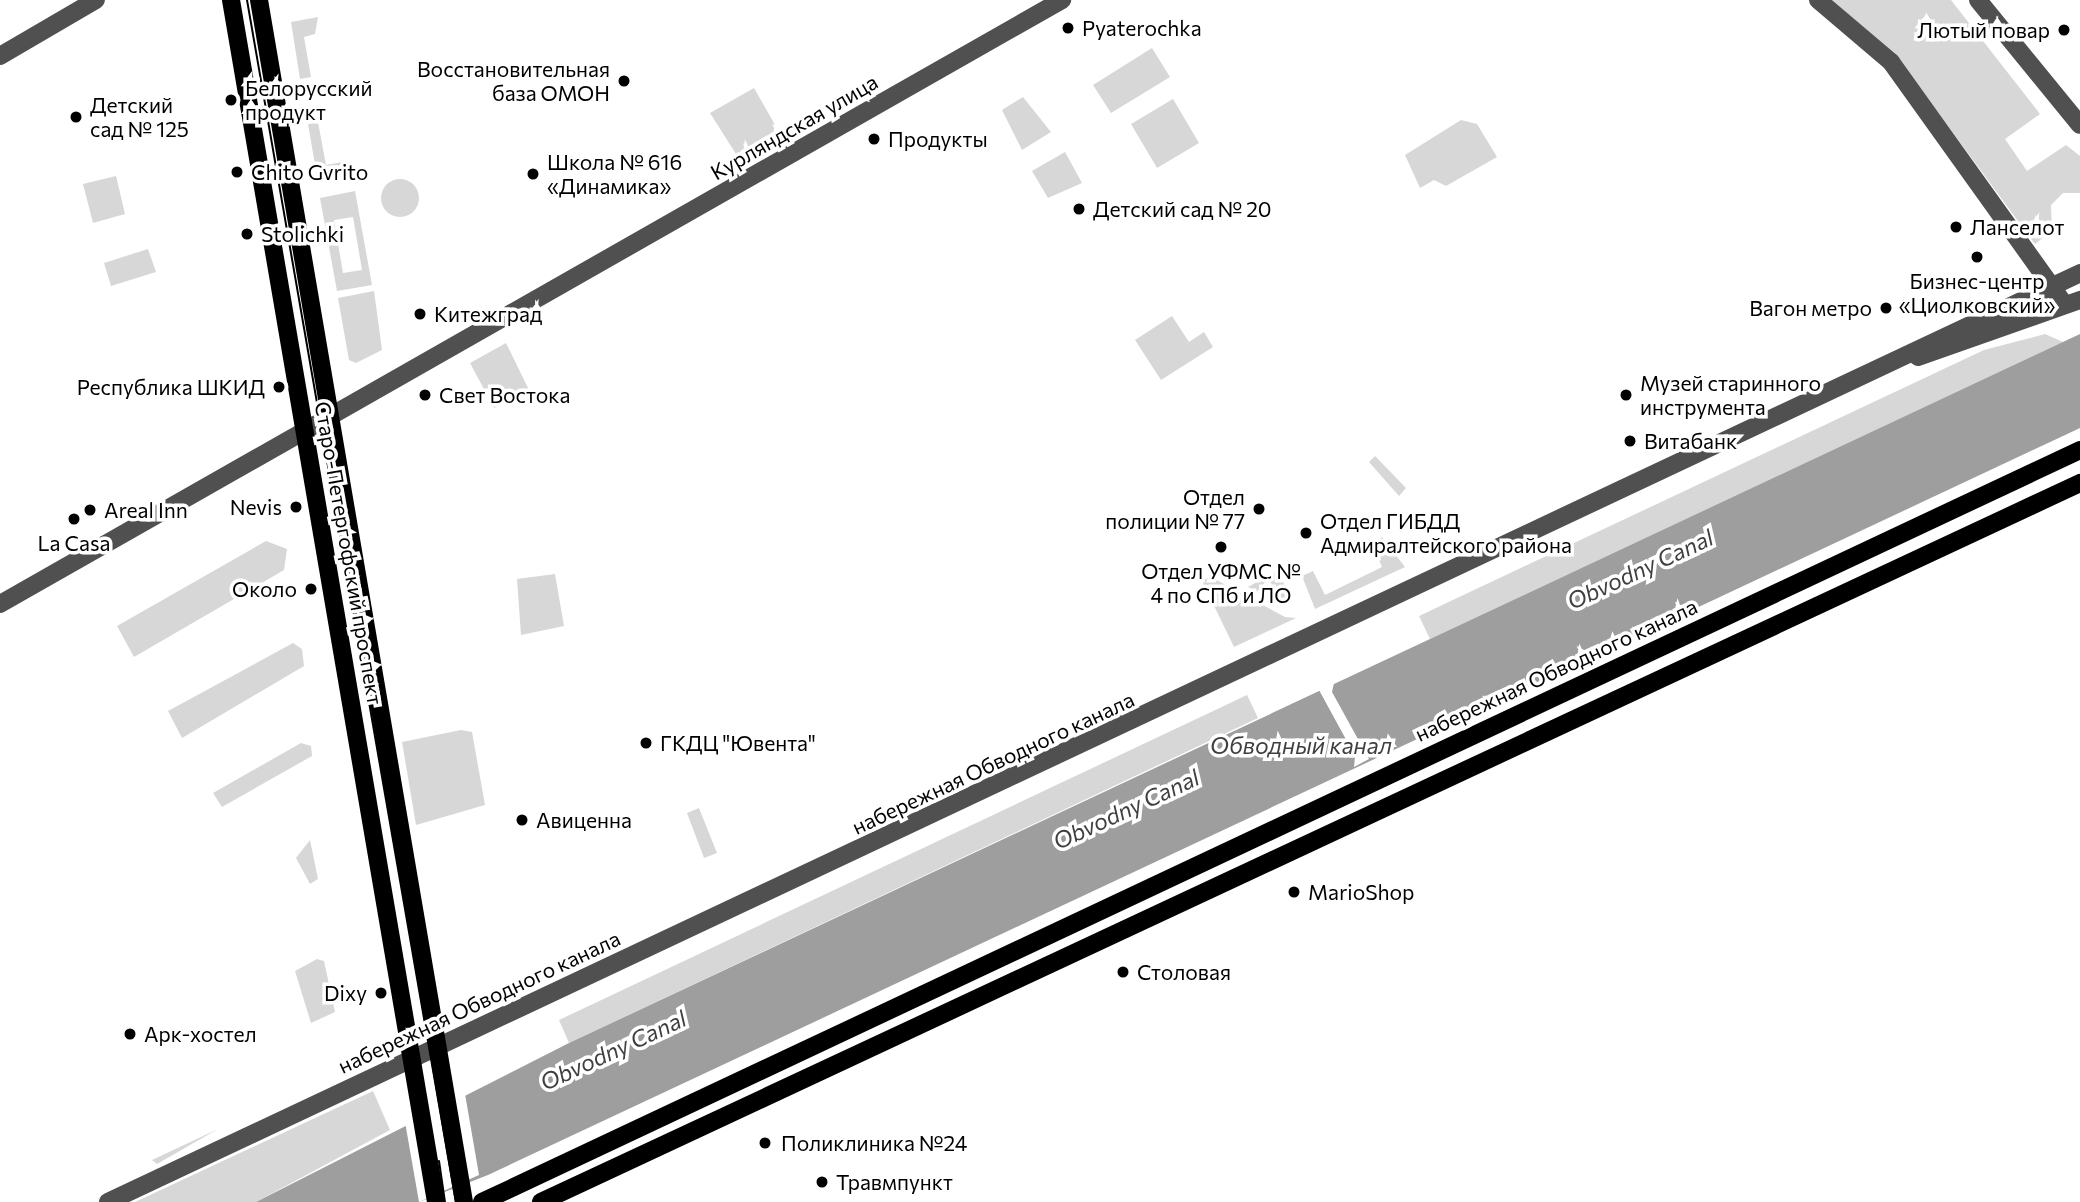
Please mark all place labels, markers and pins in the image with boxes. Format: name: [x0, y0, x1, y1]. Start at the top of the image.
place label: Pyaterochka: [1082, 15, 1202, 41]
place label: Лютый повар: [1917, 17, 2050, 43]
marker: Pyaterochka: [1060, 20, 1076, 36]
marker: Лютый повар: [2056, 22, 2072, 38]
place label: Восстановительная база ОМОН: [417, 56, 610, 106]
marker: Восстановительная база ОМОН: [616, 73, 632, 89]
place label: Белорусский продукт: [245, 75, 373, 125]
place label: Детский сад № 125: [90, 92, 189, 142]
marker: Белорусский продукт: [223, 92, 239, 108]
marker: Детский сад № 125: [68, 109, 84, 125]
place label: Продукты: [888, 126, 988, 152]
marker: Продукты: [866, 131, 882, 147]
place label: Школа № 616 «Динамика»: [547, 149, 682, 199]
place label: Chito Gvrito: [251, 159, 368, 185]
marker: Chito Gvrito: [229, 164, 245, 180]
marker: Школа № 616 «Динамика»: [525, 166, 541, 182]
place label: Детский сад № 20: [1093, 196, 1272, 222]
marker: Детский сад № 20: [1071, 201, 1087, 217]
place label: Ланселот: [1970, 214, 2064, 240]
marker: Ланселот: [1948, 219, 1964, 235]
place label: Stolichki: [261, 221, 344, 247]
marker: Stolichki: [239, 226, 255, 242]
marker: Бизнес-центр «Циолковский»: [1969, 249, 1985, 265]
place label: Бизнес-центр «Циолковский»: [1899, 268, 2055, 318]
place label: Вагон метро: [1749, 295, 1872, 321]
marker: Вагон метро: [1878, 300, 1894, 316]
place label: Китежград: [434, 301, 542, 327]
marker: Китежград: [412, 306, 428, 322]
place label: Музей старинного инструмента: [1640, 370, 1821, 420]
place label: Республика ШКИД: [77, 374, 265, 400]
marker: Республика ШКИД: [271, 379, 287, 395]
place label: Свет Востока: [439, 382, 570, 408]
marker: Свет Востока: [417, 387, 433, 403]
marker: Музей старинного инструмента: [1618, 387, 1634, 403]
place label: Витабанк: [1644, 428, 1737, 454]
marker: Витабанк: [1622, 433, 1638, 449]
place label: Отдел полиции № 77: [1105, 484, 1245, 534]
place label: Nevis: [230, 494, 282, 520]
place label: Areal Inn: [104, 497, 188, 523]
marker: Nevis: [288, 499, 304, 515]
marker: Отдел полиции № 77: [1251, 501, 1267, 517]
marker: Areal Inn: [82, 502, 98, 518]
place label: Отдел ГИБДД Адмиралтейского района: [1320, 508, 1572, 558]
marker: La Casa: [66, 511, 82, 527]
marker: Отдел ГИБДД Адмиралтейского района: [1298, 525, 1314, 541]
place label: La Casa: [38, 530, 110, 556]
marker: Отдел УФМС № 4 по СПб и ЛО: [1213, 539, 1229, 555]
place label: Отдел УФМС № 4 по СПб и ЛО: [1141, 558, 1301, 608]
place label: Около: [232, 576, 297, 602]
marker: Около: [303, 581, 319, 597]
place label: ГКДЦ "Ювента": [660, 730, 816, 756]
marker: ГКДЦ "Ювента": [638, 735, 654, 751]
place label: Авиценна: [536, 807, 632, 833]
marker: Авиценна: [514, 812, 530, 828]
place label: MarioShop: [1308, 879, 1415, 905]
marker: MarioShop: [1286, 884, 1302, 900]
place label: Столовая: [1137, 959, 1231, 985]
marker: Столовая: [1115, 964, 1131, 980]
place label: Dixy: [324, 980, 367, 1006]
marker: Dixy: [373, 985, 389, 1001]
place label: Арк-хостел: [144, 1021, 257, 1047]
marker: Арк-хостел: [122, 1026, 138, 1042]
place label: Поликлиника №24: [781, 1130, 967, 1156]
marker: Поликлиника №24: [755, 1133, 775, 1153]
place label: Травмпункт: [836, 1169, 953, 1195]
marker: Травмпункт: [814, 1174, 830, 1190]

